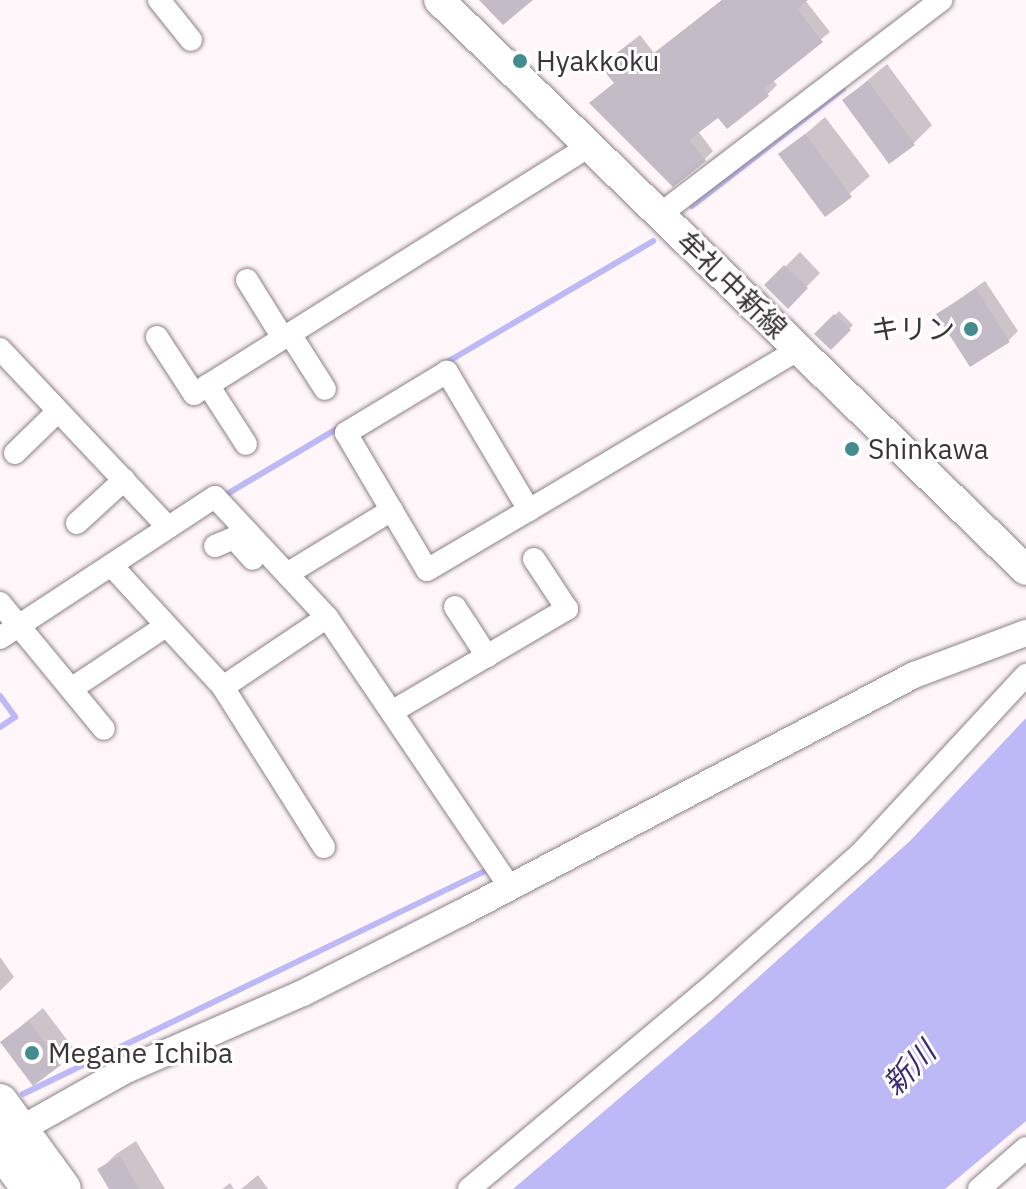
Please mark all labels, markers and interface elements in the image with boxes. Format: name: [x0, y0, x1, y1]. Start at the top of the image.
place label: Hyakkoku: [536, 44, 659, 78]
marker: Hyakkoku: [511, 52, 529, 70]
street label: 牟礼中新線: [670, 224, 794, 346]
place label: キリン: [871, 312, 955, 346]
marker: キリン: [962, 320, 980, 338]
place label: Shinkawa: [868, 432, 989, 466]
marker: Shinkawa: [843, 440, 861, 458]
water label: 新川: [875, 1034, 943, 1102]
place label: Megane Ichiba: [48, 1036, 233, 1070]
marker: Megane Ichiba: [23, 1044, 41, 1062]

